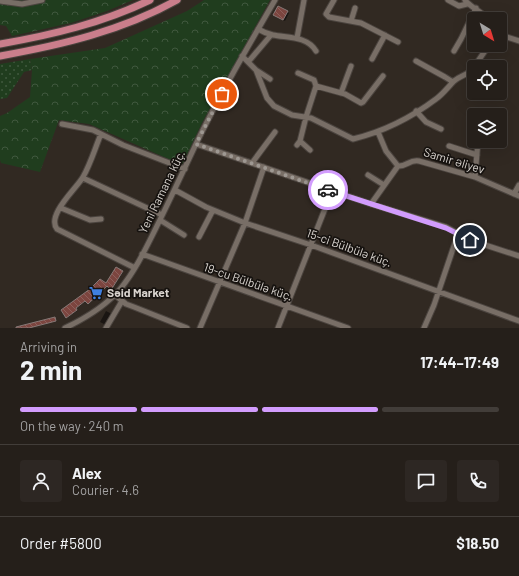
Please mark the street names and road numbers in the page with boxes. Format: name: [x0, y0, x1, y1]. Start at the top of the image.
street label: Samir Əliyev: [422, 144, 487, 176]
street label: Yeni Ramana küç.: [135, 148, 187, 235]
street label: 15-ci Bülbülə küç.: [305, 225, 394, 269]
street label: 19-cu Bülbülə küç.: [202, 259, 295, 303]

